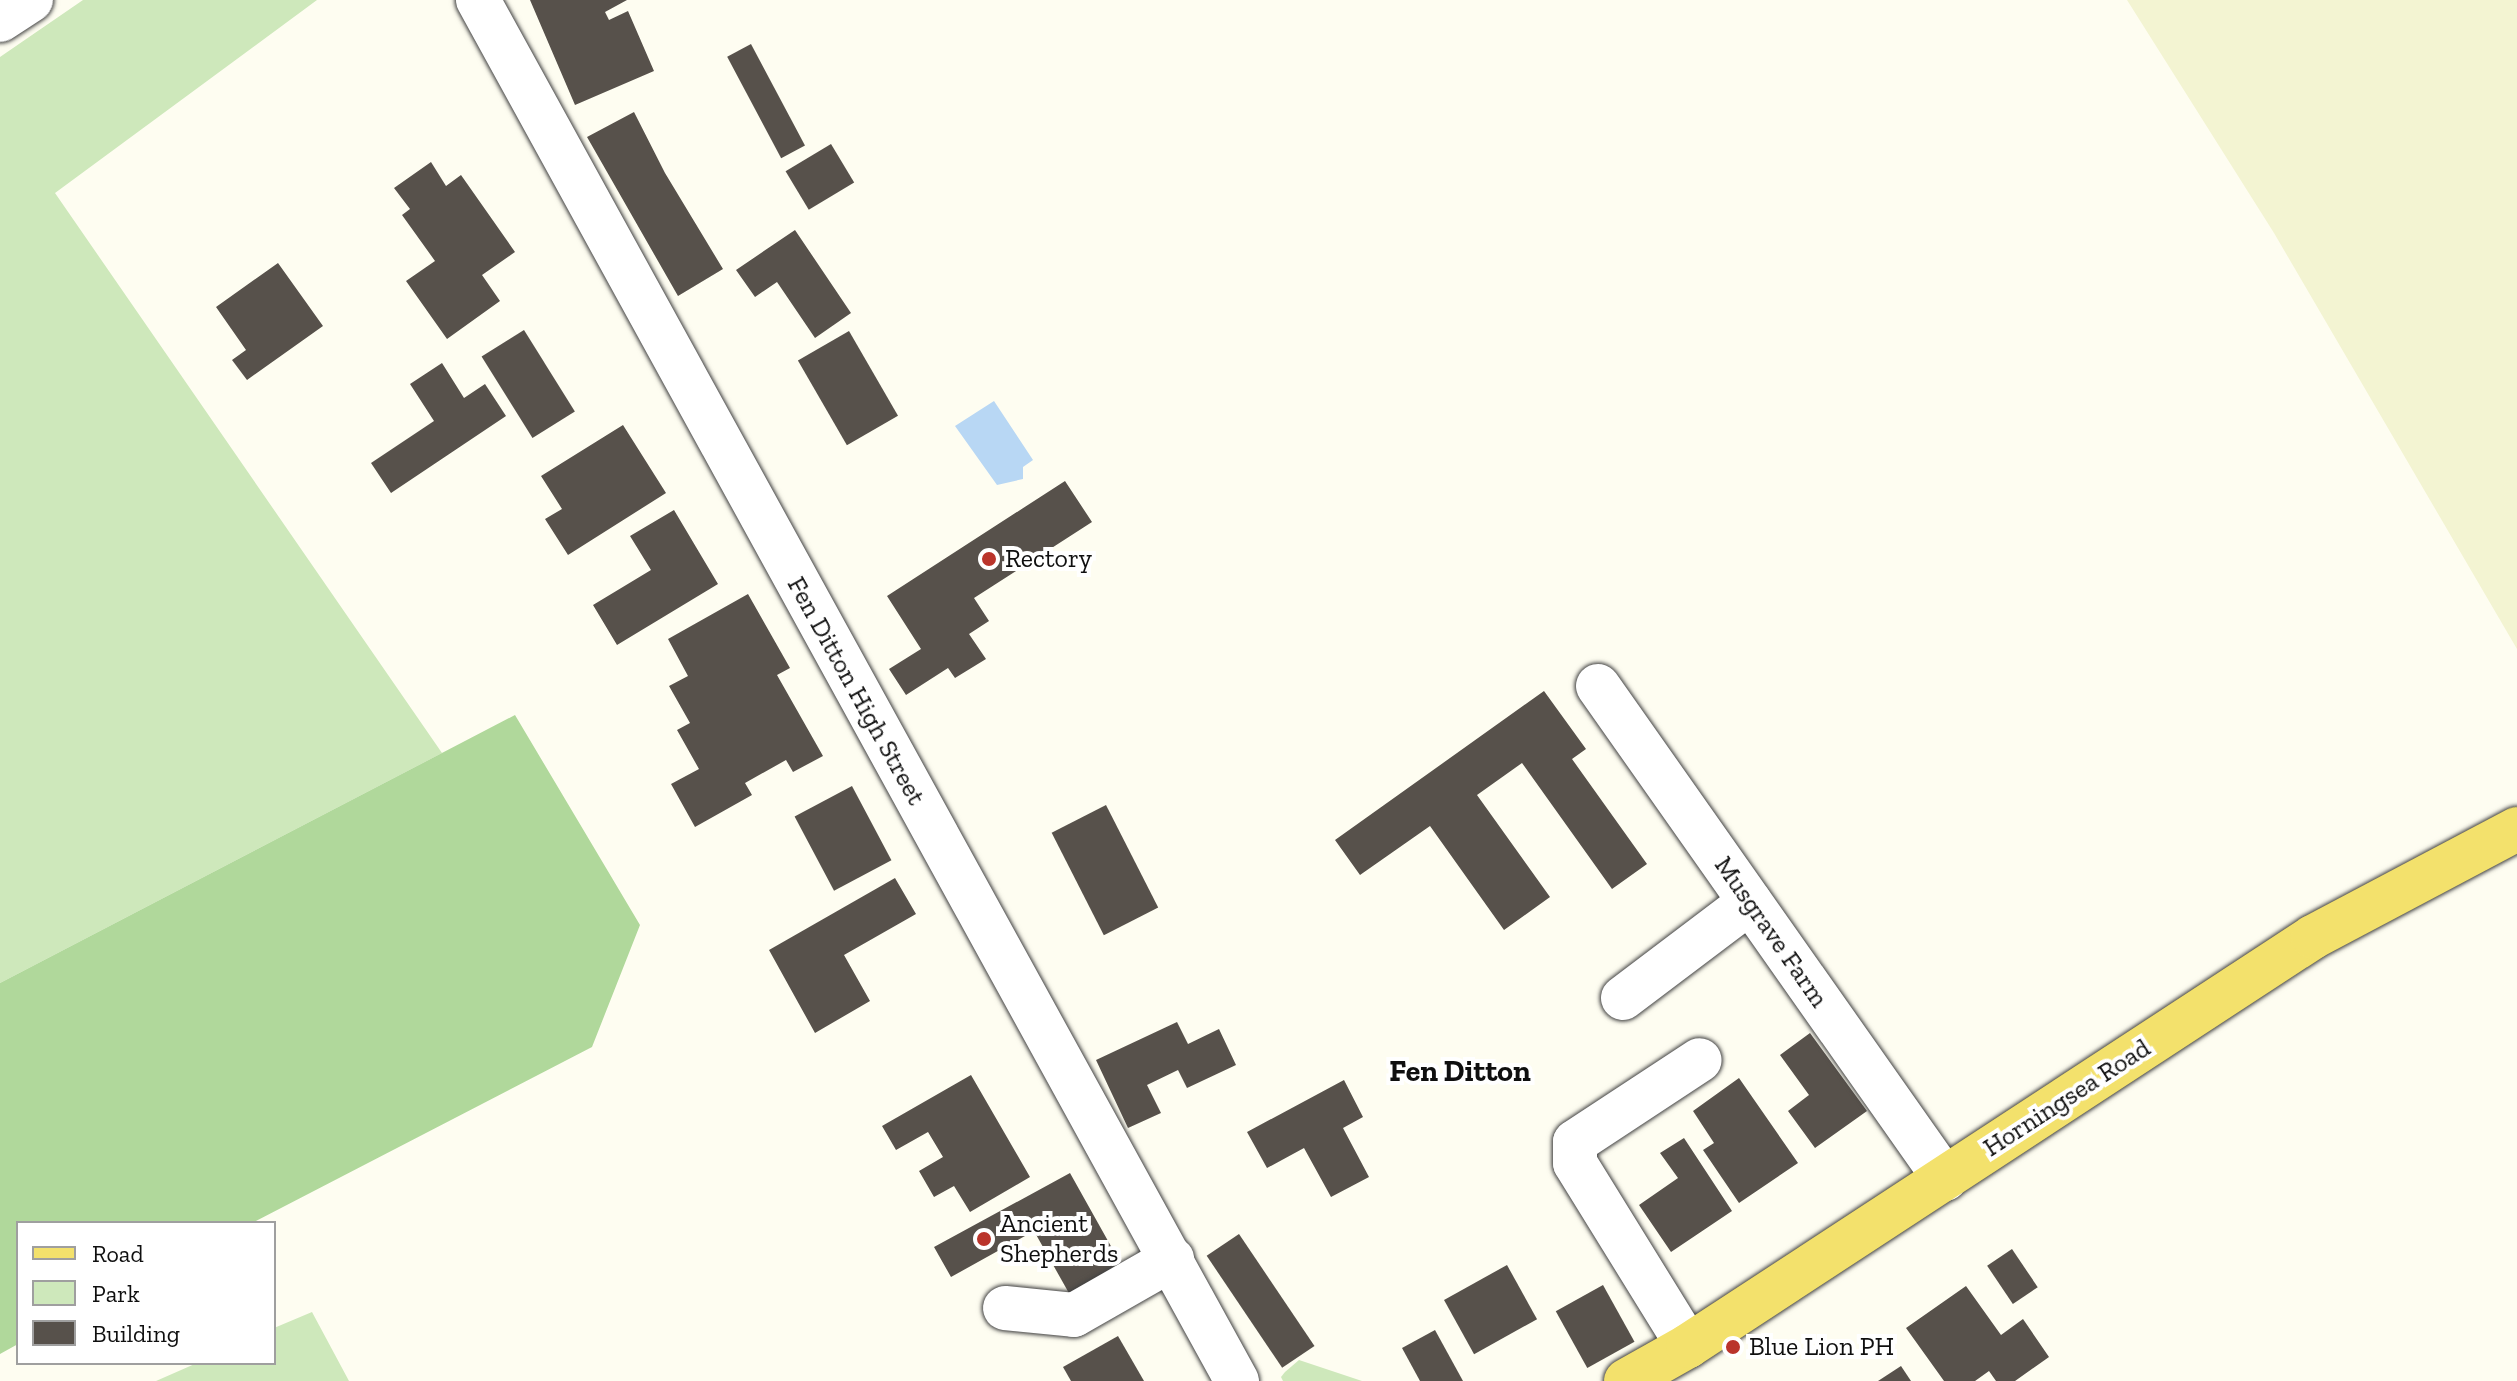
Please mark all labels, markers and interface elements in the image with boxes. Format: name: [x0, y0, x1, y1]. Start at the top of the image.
place label: Rectory: [1005, 543, 1092, 575]
marker: Rectory: [980, 550, 998, 568]
street label: Fen Ditton High Street: [780, 571, 932, 811]
street label: Musgrave Farm: [1708, 851, 1834, 1013]
street label: Horningsea Road: [1978, 1032, 2156, 1164]
district label: Fen Ditton: [1389, 1053, 1531, 1089]
place label: Ancient Shepherds: [1000, 1208, 1118, 1270]
legend: [16, 1221, 276, 1365]
marker: Ancient Shepherds: [975, 1230, 993, 1248]
text: Road: [92, 1239, 144, 1268]
text: Park: [92, 1279, 140, 1308]
text: Building: [92, 1319, 180, 1348]
place label: Blue Lion PH: [1749, 1331, 1894, 1363]
marker: Blue Lion PH: [1724, 1338, 1742, 1356]

